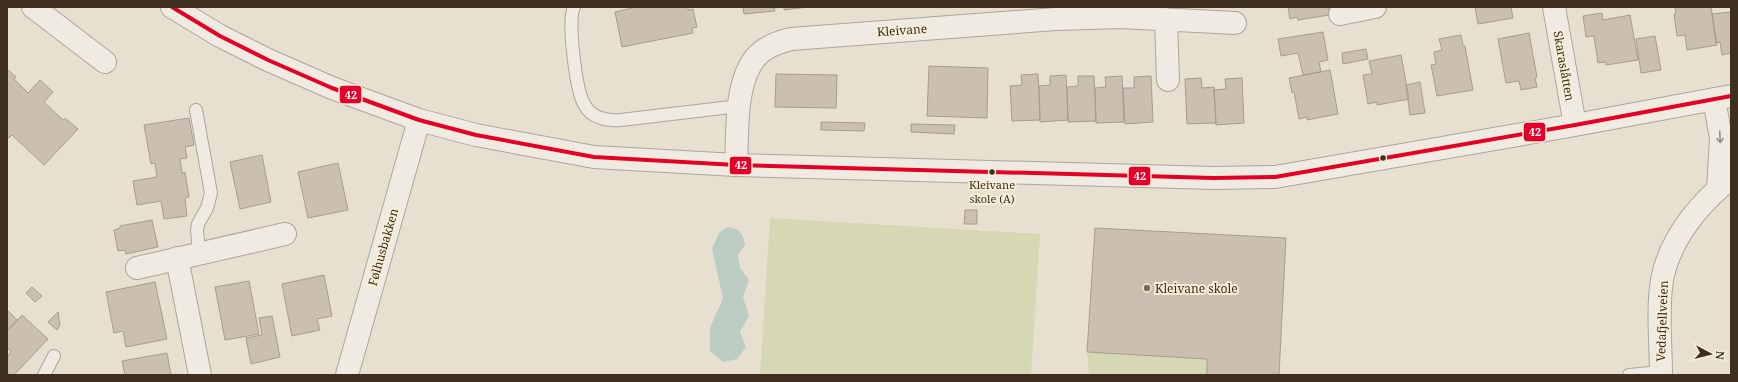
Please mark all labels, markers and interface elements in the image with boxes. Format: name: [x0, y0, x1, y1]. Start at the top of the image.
street label: Kleivane: [876, 20, 928, 40]
street label: Skaraslåtten: [1549, 30, 1579, 103]
line badge: 42: [339, 85, 362, 104]
text: 42: [345, 87, 357, 102]
line badge: 42: [1523, 122, 1546, 142]
text: 42: [1529, 124, 1541, 139]
one-way arrow: [1717, 131, 1724, 144]
unlabelled marker: [1378, 153, 1388, 163]
line badge: 42: [729, 156, 752, 175]
text: 42: [735, 157, 747, 172]
line badge: 42: [1128, 166, 1151, 186]
marker: Kleivane skole (A): [987, 167, 997, 177]
text: 42: [1134, 168, 1146, 183]
place label: Kleivane skole (A): [969, 177, 1015, 206]
street label: Følhusbakken: [364, 206, 402, 288]
place label: Kleivane skole: [1155, 280, 1238, 297]
street label: Vedafjellveien: [1652, 280, 1672, 362]
marker: Kleivane skole: [1142, 283, 1152, 293]
north arrow: [1690, 334, 1730, 374]
text: N: [1712, 350, 1728, 361]

